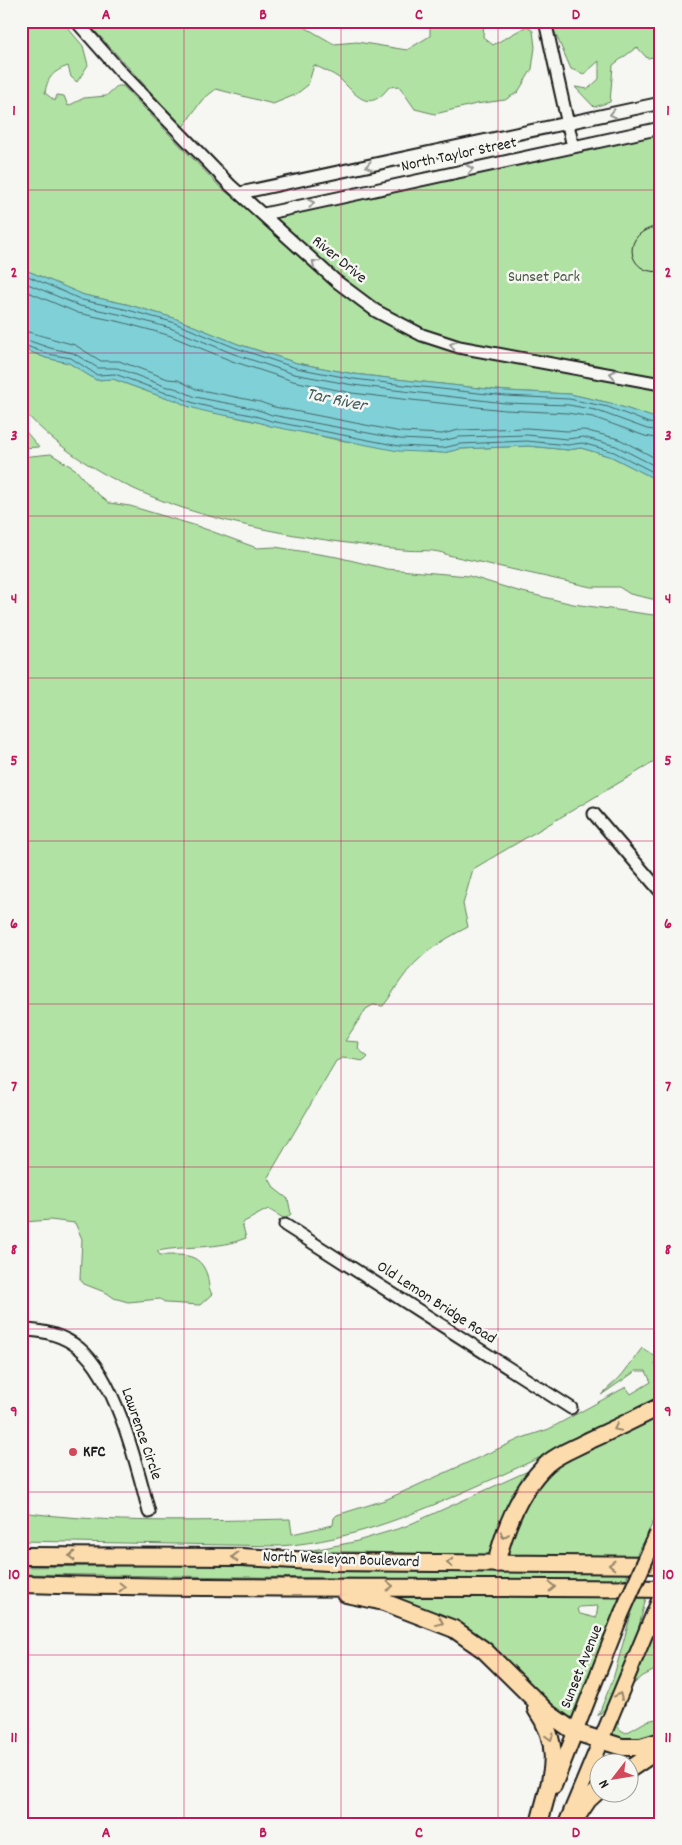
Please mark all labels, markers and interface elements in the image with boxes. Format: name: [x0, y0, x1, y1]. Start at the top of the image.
text: A: [102, 4, 111, 27]
text: B: [259, 4, 267, 27]
text: C: [415, 4, 423, 27]
text: D: [572, 4, 581, 27]
text: 1: [12, 100, 16, 123]
text: 1: [666, 100, 670, 123]
one-way arrow: [609, 108, 618, 119]
street label: North Taylor Street: [399, 132, 519, 178]
one-way arrow: [364, 160, 373, 171]
one-way arrow: [466, 164, 475, 175]
one-way arrow: [307, 199, 316, 209]
street label: River Drive: [307, 231, 371, 289]
one-way arrow: [312, 259, 321, 268]
text: 2: [11, 262, 18, 285]
text: 2: [665, 262, 672, 285]
park label: Sunset Park: [508, 266, 580, 289]
one-way arrow: [450, 340, 458, 350]
one-way arrow: [609, 370, 617, 380]
water label: Tar River: [304, 382, 371, 420]
text: 3: [10, 425, 18, 448]
text: 3: [664, 425, 672, 448]
text: 4: [11, 588, 17, 611]
text: 4: [665, 588, 671, 611]
text: 5: [10, 750, 18, 773]
text: 5: [664, 750, 672, 773]
text: 6: [10, 913, 18, 936]
text: 6: [664, 913, 672, 936]
text: 7: [11, 1076, 17, 1099]
text: 7: [665, 1076, 671, 1099]
text: 8: [11, 1239, 18, 1262]
text: 8: [665, 1239, 672, 1262]
street label: Old Lemon Bridge Road: [372, 1256, 500, 1350]
street label: Lawrence Circle: [115, 1385, 167, 1483]
text: 9: [10, 1401, 18, 1424]
text: 9: [664, 1401, 672, 1424]
one-way arrow: [613, 1421, 622, 1432]
place label: KFC: [83, 1441, 106, 1464]
marker: KFC: [67, 1446, 79, 1458]
one-way arrow: [500, 1530, 510, 1539]
street label: North Wesleyan Boulevard: [262, 1546, 420, 1574]
one-way arrow: [68, 1551, 76, 1561]
one-way arrow: [230, 1552, 238, 1562]
one-way arrow: [445, 1558, 453, 1568]
one-way arrow: [608, 1560, 616, 1570]
text: 10: [8, 1564, 20, 1587]
text: 10: [662, 1564, 674, 1587]
one-way arrow: [386, 1581, 394, 1592]
one-way arrow: [119, 1582, 127, 1592]
one-way arrow: [549, 1582, 557, 1593]
one-way arrow: [435, 1616, 444, 1627]
street label: Sunset Avenue: [555, 1622, 609, 1712]
one-way arrow: [613, 1692, 623, 1701]
text: 11: [10, 1727, 18, 1750]
text: 11: [664, 1727, 672, 1750]
one-way arrow: [545, 1732, 555, 1740]
north arrow: [590, 1752, 640, 1802]
text: N: [594, 1775, 615, 1792]
text: A: [102, 1822, 111, 1845]
text: B: [259, 1822, 267, 1845]
text: C: [415, 1822, 423, 1845]
text: D: [572, 1822, 581, 1845]

